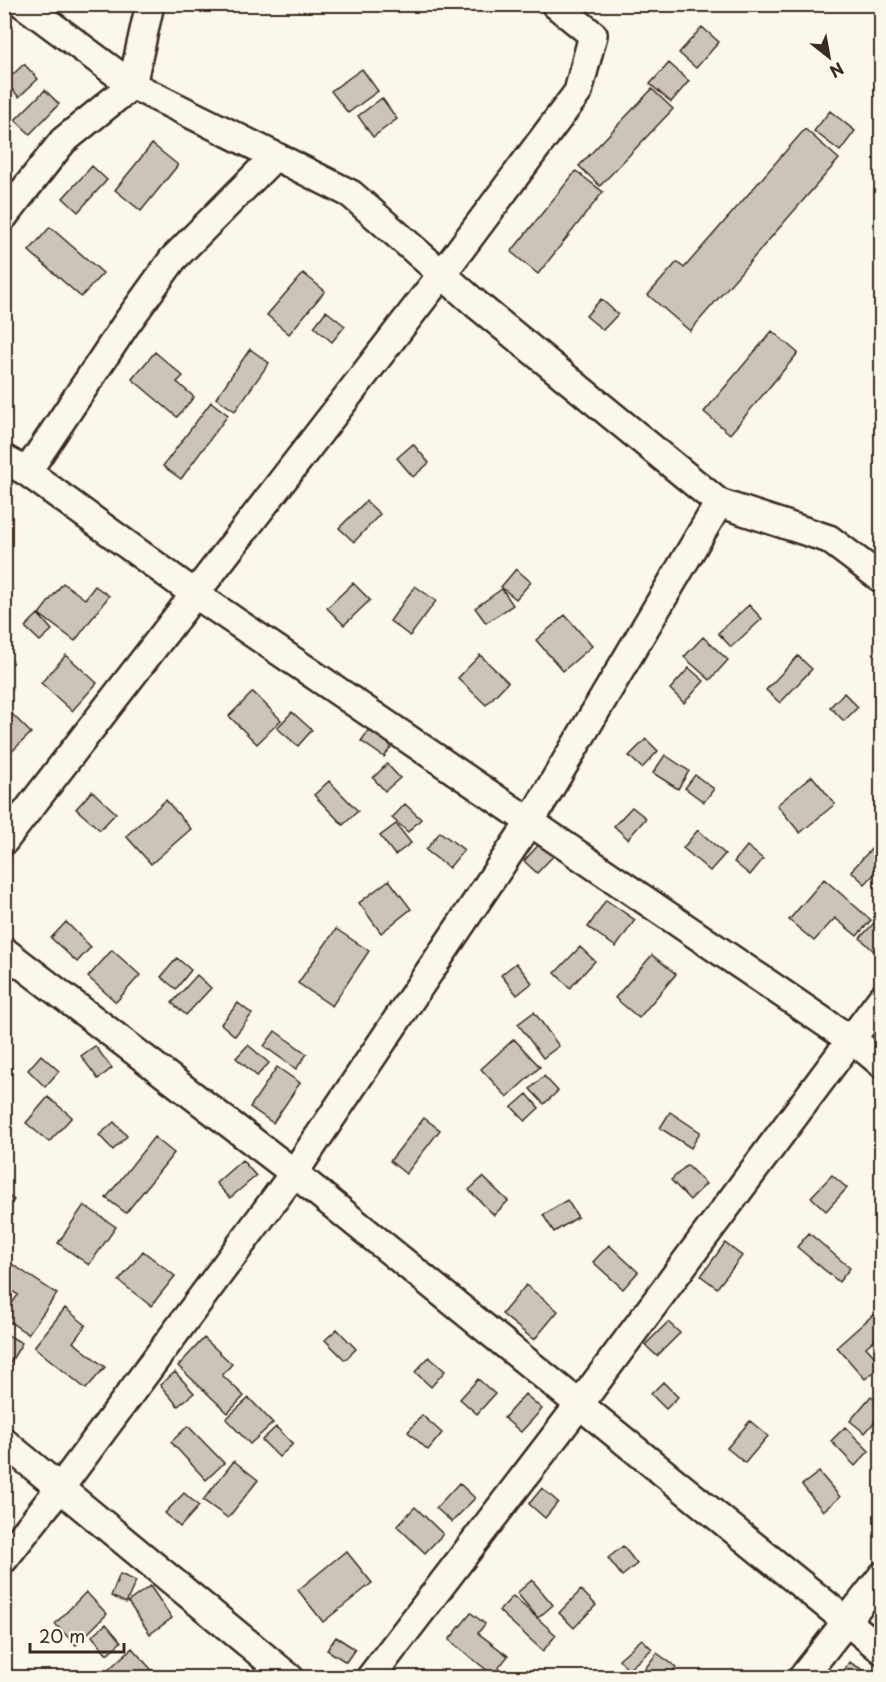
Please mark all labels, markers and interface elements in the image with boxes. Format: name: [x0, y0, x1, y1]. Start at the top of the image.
north arrow: [799, 27, 859, 87]
text: N: [826, 57, 849, 84]
scale bar: [30, 1616, 124, 1654]
text: 20 m: [39, 1622, 85, 1649]

